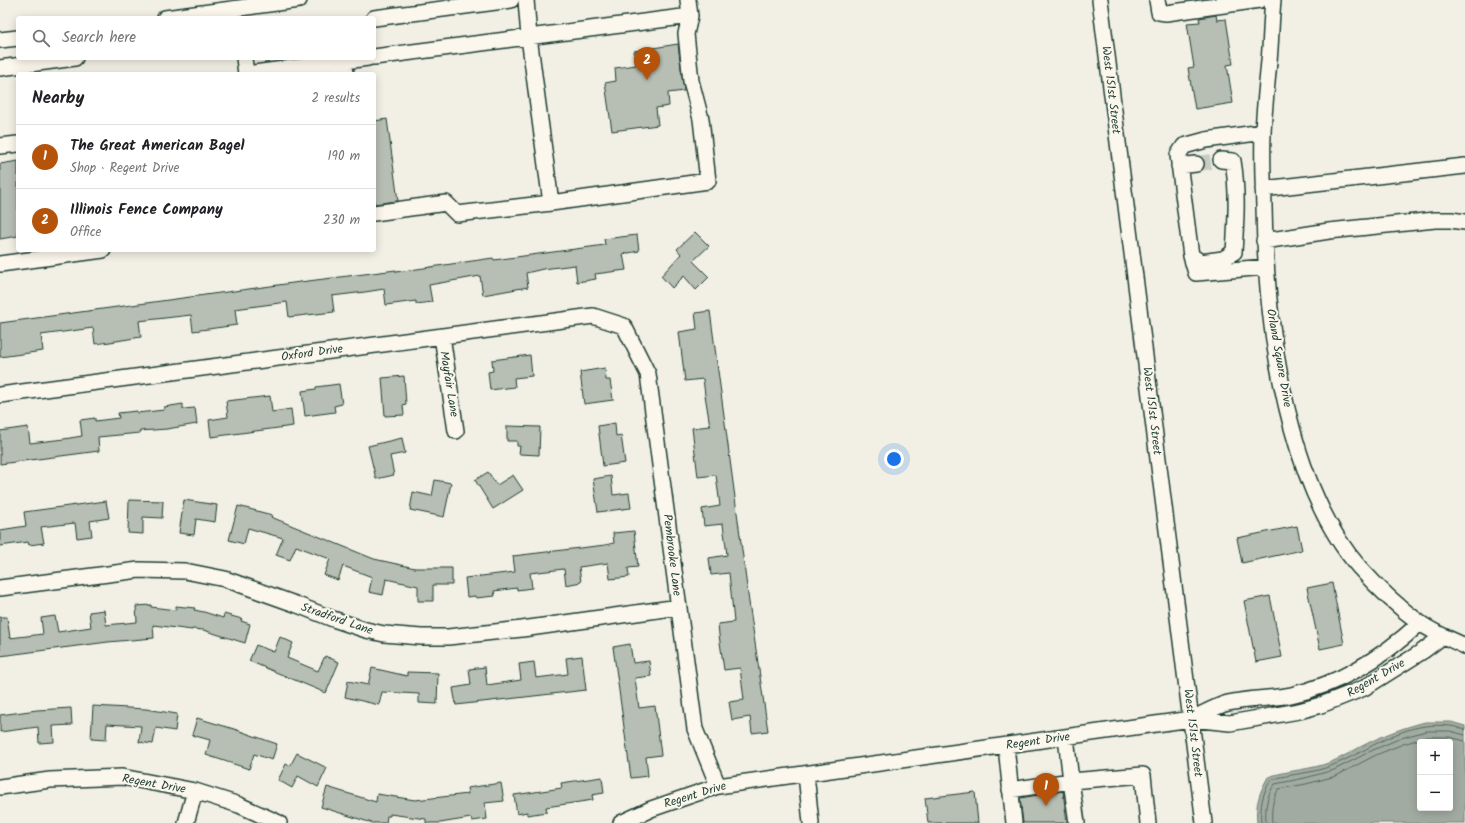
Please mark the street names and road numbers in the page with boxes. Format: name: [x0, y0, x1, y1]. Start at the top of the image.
street label: West 151st Street: [1096, 45, 1126, 135]
street label: Orland Square Drive: [1261, 307, 1297, 409]
street label: Oxford Drive: [280, 339, 345, 367]
street label: Mayfair Lane: [434, 350, 464, 419]
street label: West 151st Street: [1137, 366, 1167, 456]
street label: Pembrooke Lane: [658, 513, 687, 598]
street label: Stradford Lane: [298, 598, 376, 640]
street label: Regent Drive: [1343, 653, 1409, 702]
street label: West 151st Street: [1178, 688, 1208, 778]
street label: Regent Drive: [1005, 727, 1072, 755]
street label: Regent Drive: [121, 769, 188, 799]
street label: Regent Drive: [661, 776, 729, 814]

